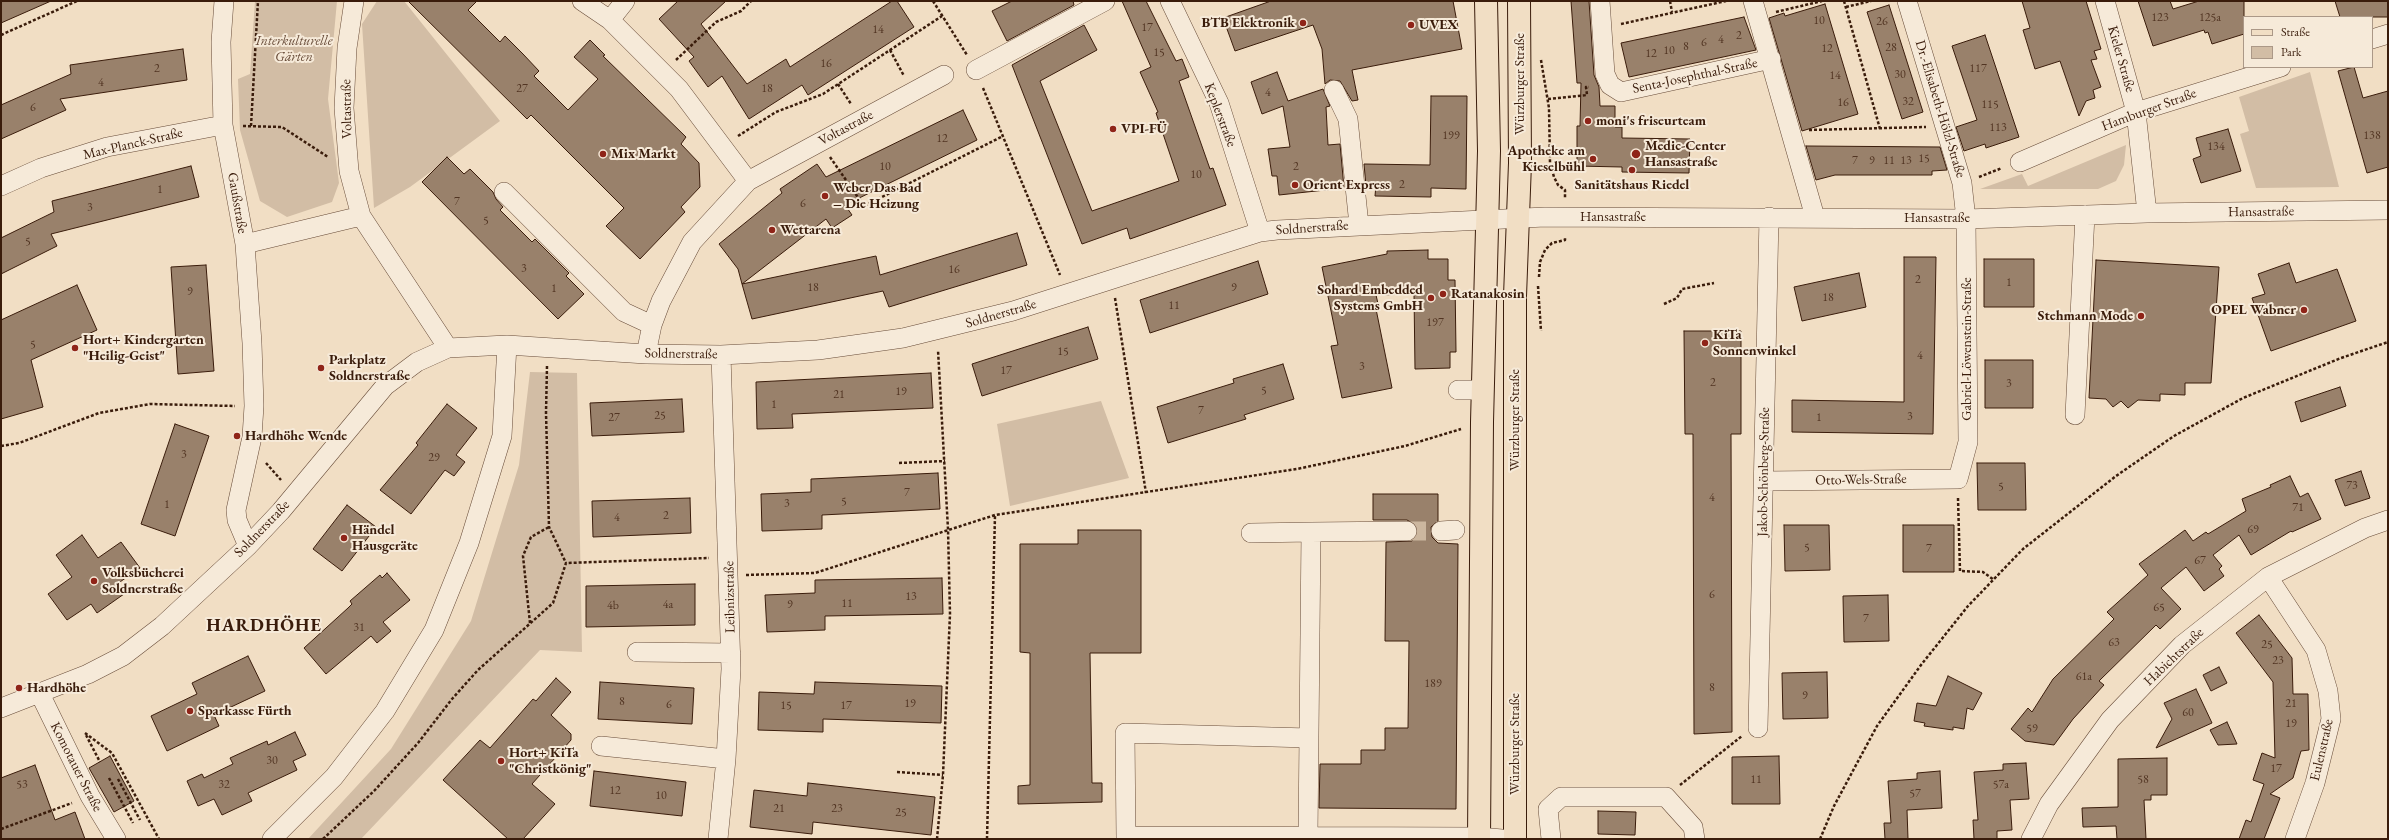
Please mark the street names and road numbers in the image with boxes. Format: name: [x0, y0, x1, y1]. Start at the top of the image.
street label: Kieler Straße: [2103, 24, 2139, 94]
street label: Würzburger Straße: [1512, 33, 1528, 135]
street label: Dr.-Elisabeth-Hölzl-Straße: [1911, 38, 1969, 180]
street label: Senta-Josephthal-Straße: [1631, 55, 1759, 97]
street label: Voltastraße: [338, 79, 356, 139]
street label: Keplerstraße: [1200, 81, 1240, 149]
street label: Hamburger Straße: [2099, 85, 2199, 135]
street label: Voltastraße: [816, 107, 876, 149]
street label: Max-Planck-Straße: [82, 124, 184, 164]
street label: Gaußstraße: [223, 171, 251, 235]
street label: Hansastraße: [2228, 203, 2294, 221]
street label: Hansastraße: [1580, 209, 1646, 225]
street label: Hansastraße: [1904, 210, 1970, 226]
street label: Soldnerstraße: [1275, 217, 1349, 239]
street label: Gabriel-Löwenstein-Straße: [1959, 277, 1975, 421]
street label: Soldnerstraße: [964, 296, 1038, 332]
street label: Soldnerstraße: [644, 345, 718, 363]
street label: Würzburger Straße: [1507, 369, 1523, 471]
street label: Jakob-Schönberg-Straße: [1754, 407, 1774, 537]
street label: Otto-Wels-Straße: [1815, 471, 1907, 489]
street label: Soldnerstraße: [231, 497, 293, 561]
street label: Leibnizstraße: [721, 561, 739, 633]
street label: Habichtstraße: [2141, 624, 2207, 690]
street label: Würzburger Straße: [1507, 693, 1523, 795]
street label: Eulenstraße: [2307, 717, 2337, 783]
street label: Komotauer Straße: [46, 719, 106, 815]

